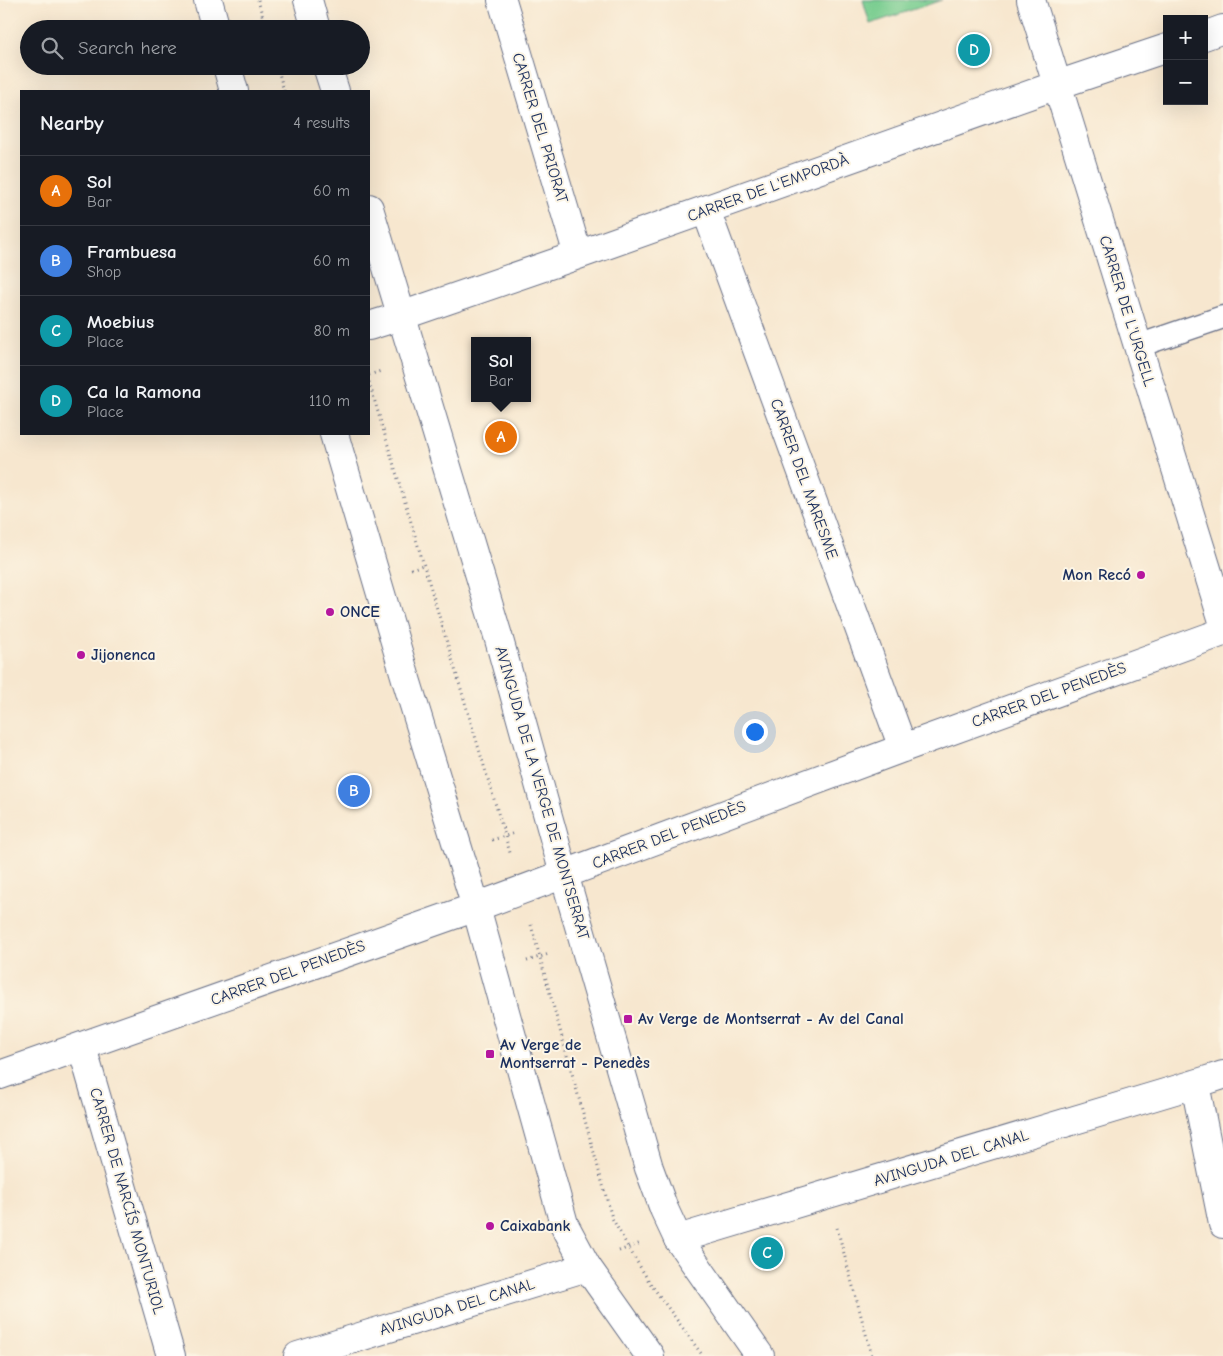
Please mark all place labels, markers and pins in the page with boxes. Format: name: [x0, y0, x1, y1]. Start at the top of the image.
pin: D: [958, 31, 990, 69]
pin: A: [485, 418, 517, 456]
place label: Mon Recó: [1062, 566, 1131, 584]
marker: Mon Recó: [1135, 569, 1147, 581]
place label: ONCE: [340, 603, 380, 621]
marker: ONCE: [324, 606, 336, 618]
place label: Jijonenca: [91, 646, 156, 664]
marker: Jijonenca: [75, 649, 87, 661]
pin: B: [338, 772, 370, 810]
place label: Av Verge de Montserrat - Av del Canal: [638, 1010, 904, 1028]
marker: Av Verge de Montserrat - Av del Canal: [622, 1013, 634, 1025]
place label: Av Verge de Montserrat - Penedès: [500, 1036, 650, 1072]
marker: Av Verge de Montserrat - Penedès: [484, 1048, 496, 1060]
place label: Caixabank: [500, 1217, 570, 1235]
marker: Caixabank: [484, 1220, 496, 1232]
pin: C: [751, 1234, 783, 1272]

